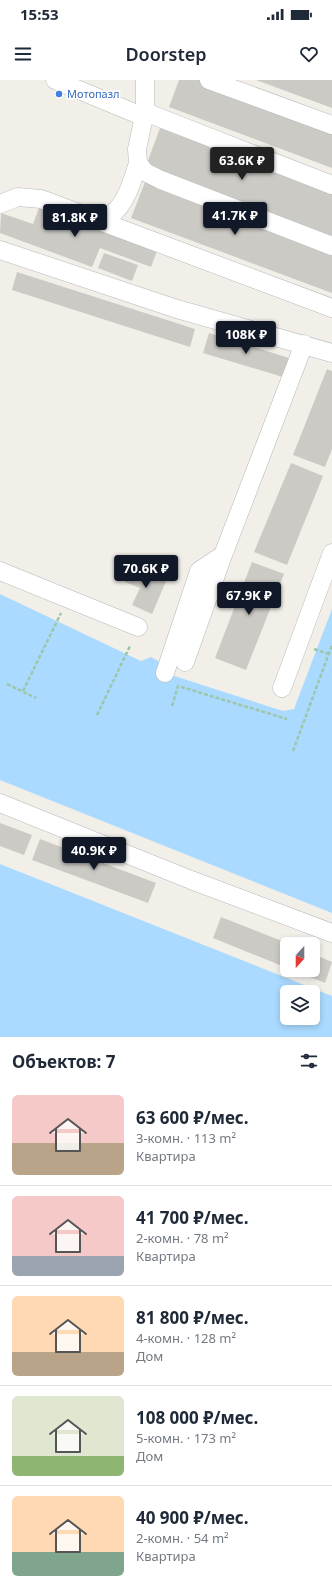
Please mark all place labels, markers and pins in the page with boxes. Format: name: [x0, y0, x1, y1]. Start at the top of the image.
place label: Мотопазл: [67, 86, 120, 101]
marker: Мотопазл: [54, 89, 64, 99]
pin: 63.6K ₽: [205, 147, 279, 181]
pin: 41.7K ₽: [198, 202, 272, 236]
pin: 81.8K ₽: [38, 204, 112, 238]
pin: 108K ₽: [213, 321, 279, 355]
pin: 70.6K ₽: [109, 555, 183, 589]
pin: 67.9K ₽: [212, 582, 286, 616]
pin: 40.9K ₽: [57, 837, 131, 871]

